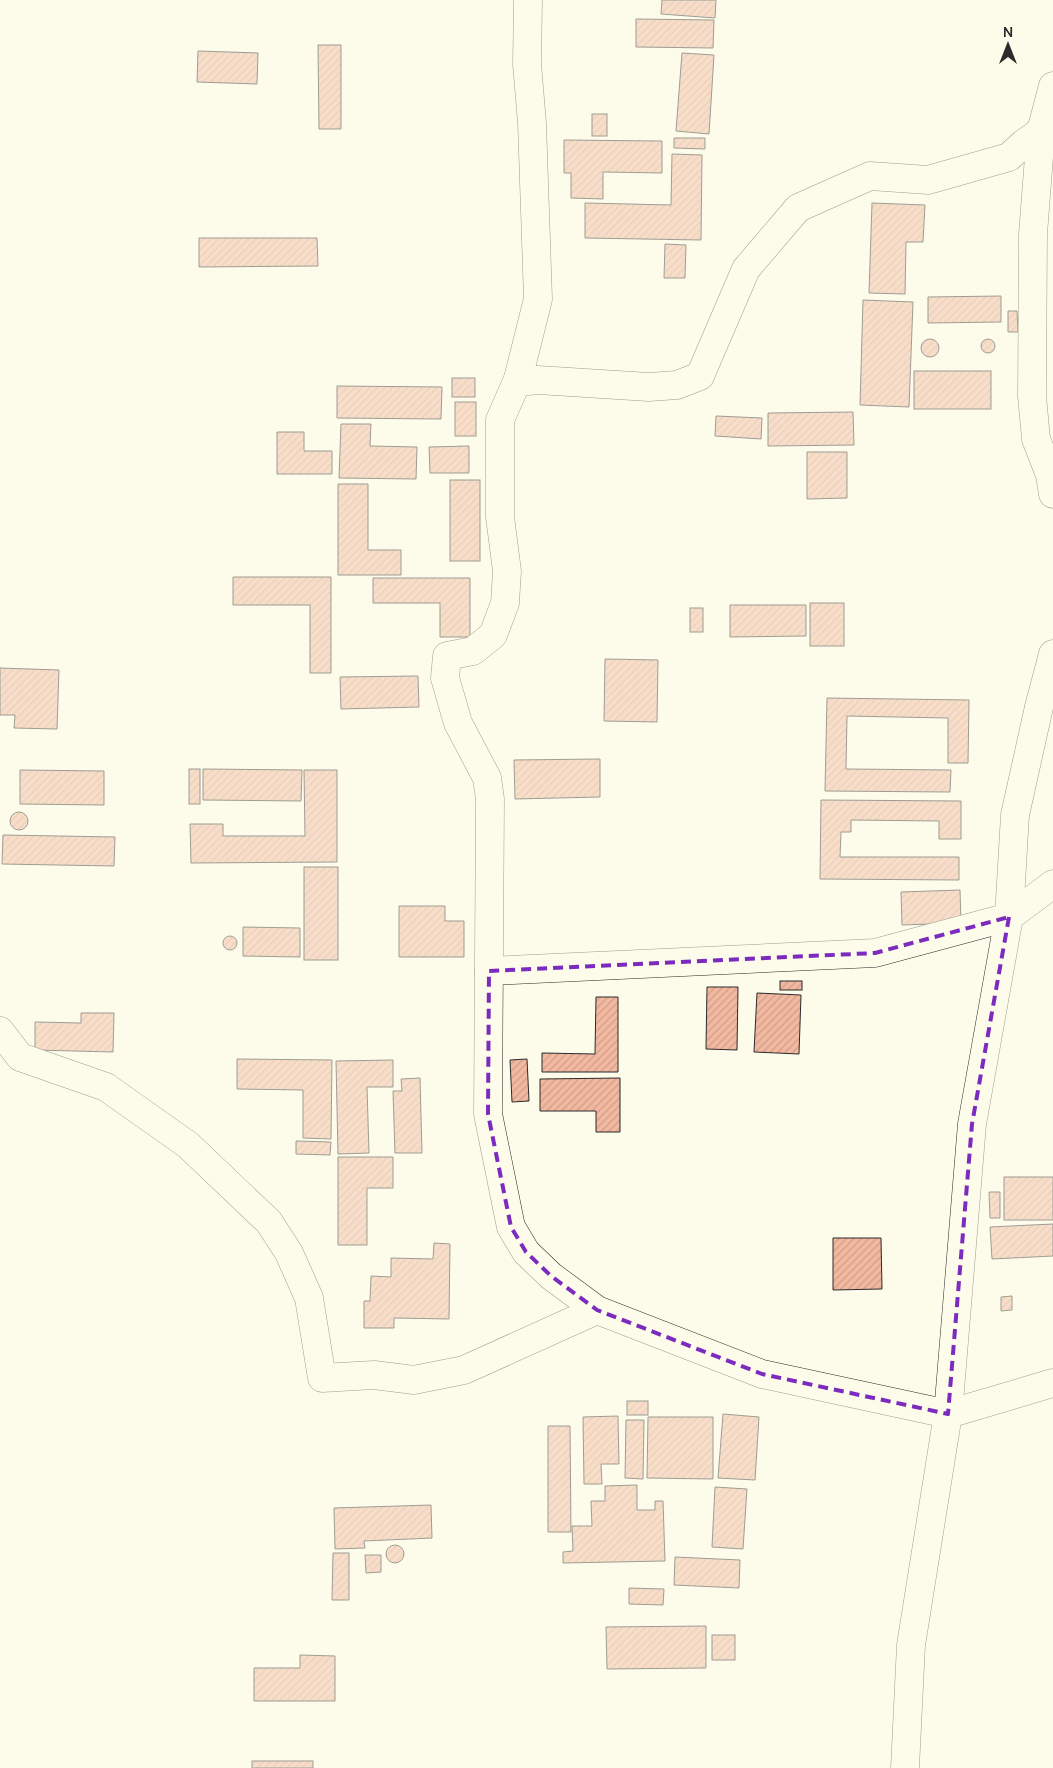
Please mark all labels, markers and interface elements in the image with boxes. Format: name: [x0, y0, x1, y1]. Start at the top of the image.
north arrow: [983, 20, 1033, 70]
text: N: [1003, 22, 1013, 41]

